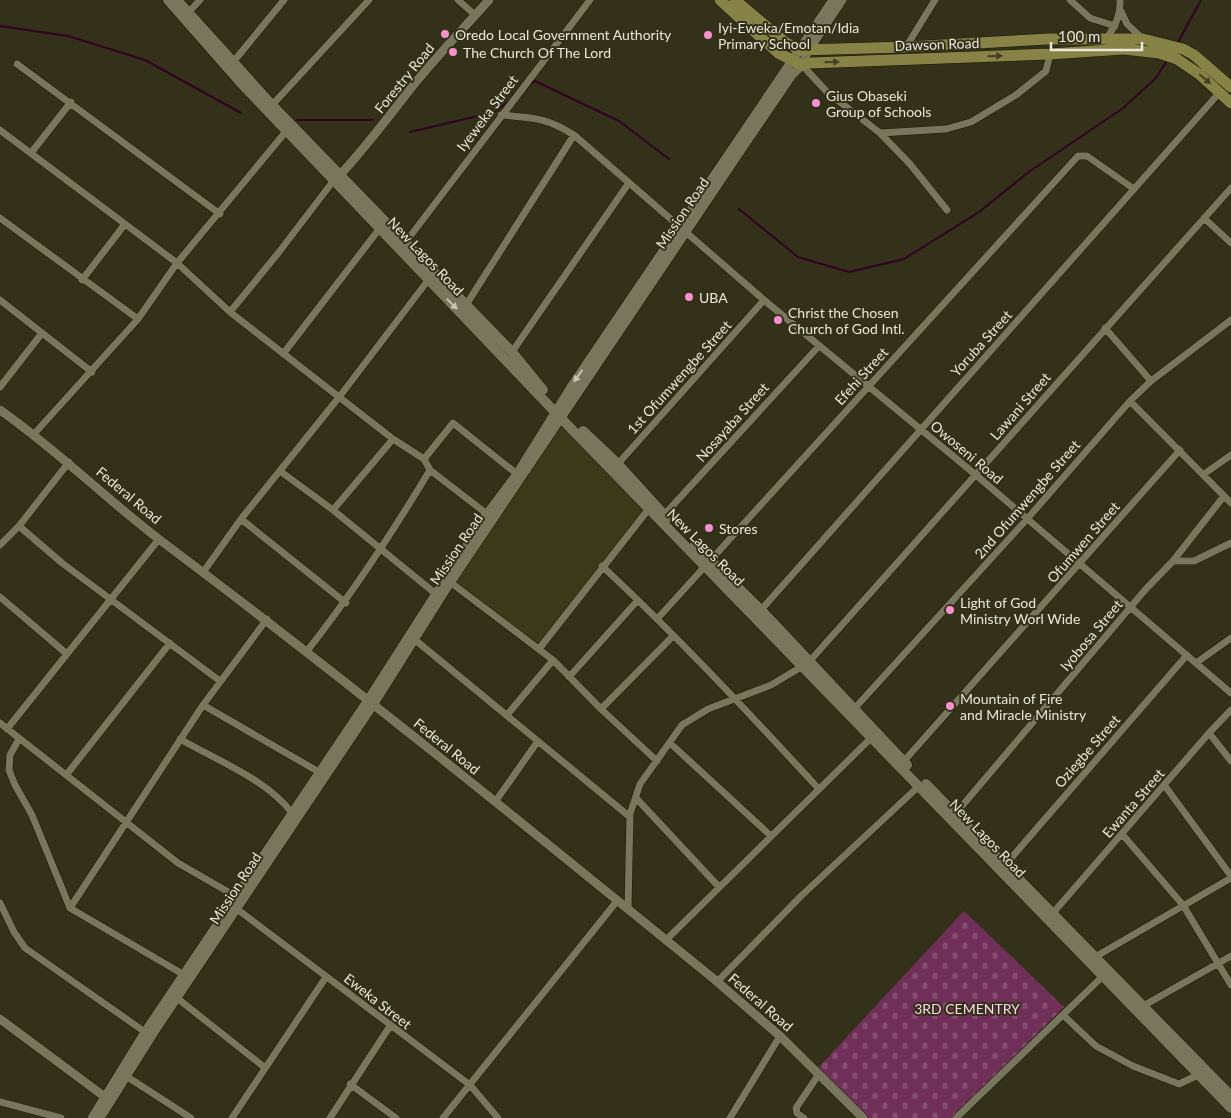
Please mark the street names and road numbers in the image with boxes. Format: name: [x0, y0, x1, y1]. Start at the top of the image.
street label: Dawson Road: [894, 34, 980, 54]
street label: Forestry Road: [371, 40, 437, 116]
street label: Iyeweka Street: [453, 72, 521, 154]
street label: Mission Road: [652, 174, 712, 252]
street label: New Lagos Road: [384, 213, 468, 299]
street label: Yoruba Street: [947, 306, 1015, 380]
street label: 1st Ofumwengbe Street: [623, 317, 735, 437]
street label: Efehi Street: [831, 344, 891, 408]
street label: Lawani Street: [986, 369, 1054, 443]
street label: Nosayaba Street: [692, 379, 772, 465]
street label: Owoseni Road: [927, 417, 1007, 487]
street label: 2nd Ofumwengbe Street: [971, 436, 1083, 562]
street label: Federal Road: [93, 463, 165, 527]
street label: Ofumwen Street: [1043, 498, 1123, 586]
street label: New Lagos Road: [664, 505, 748, 589]
street label: Mission Road: [426, 510, 486, 588]
street label: Iyobosa Street: [1056, 596, 1126, 674]
street label: Oziegbe Street: [1051, 711, 1123, 791]
street label: Federal Road: [411, 714, 483, 778]
street label: Ewanta Street: [1098, 765, 1168, 841]
street label: New Lagos Road: [946, 795, 1030, 881]
street label: Mission Road: [206, 849, 264, 927]
street label: Eweka Street: [341, 969, 415, 1033]
street label: Federal Road: [725, 969, 797, 1035]

